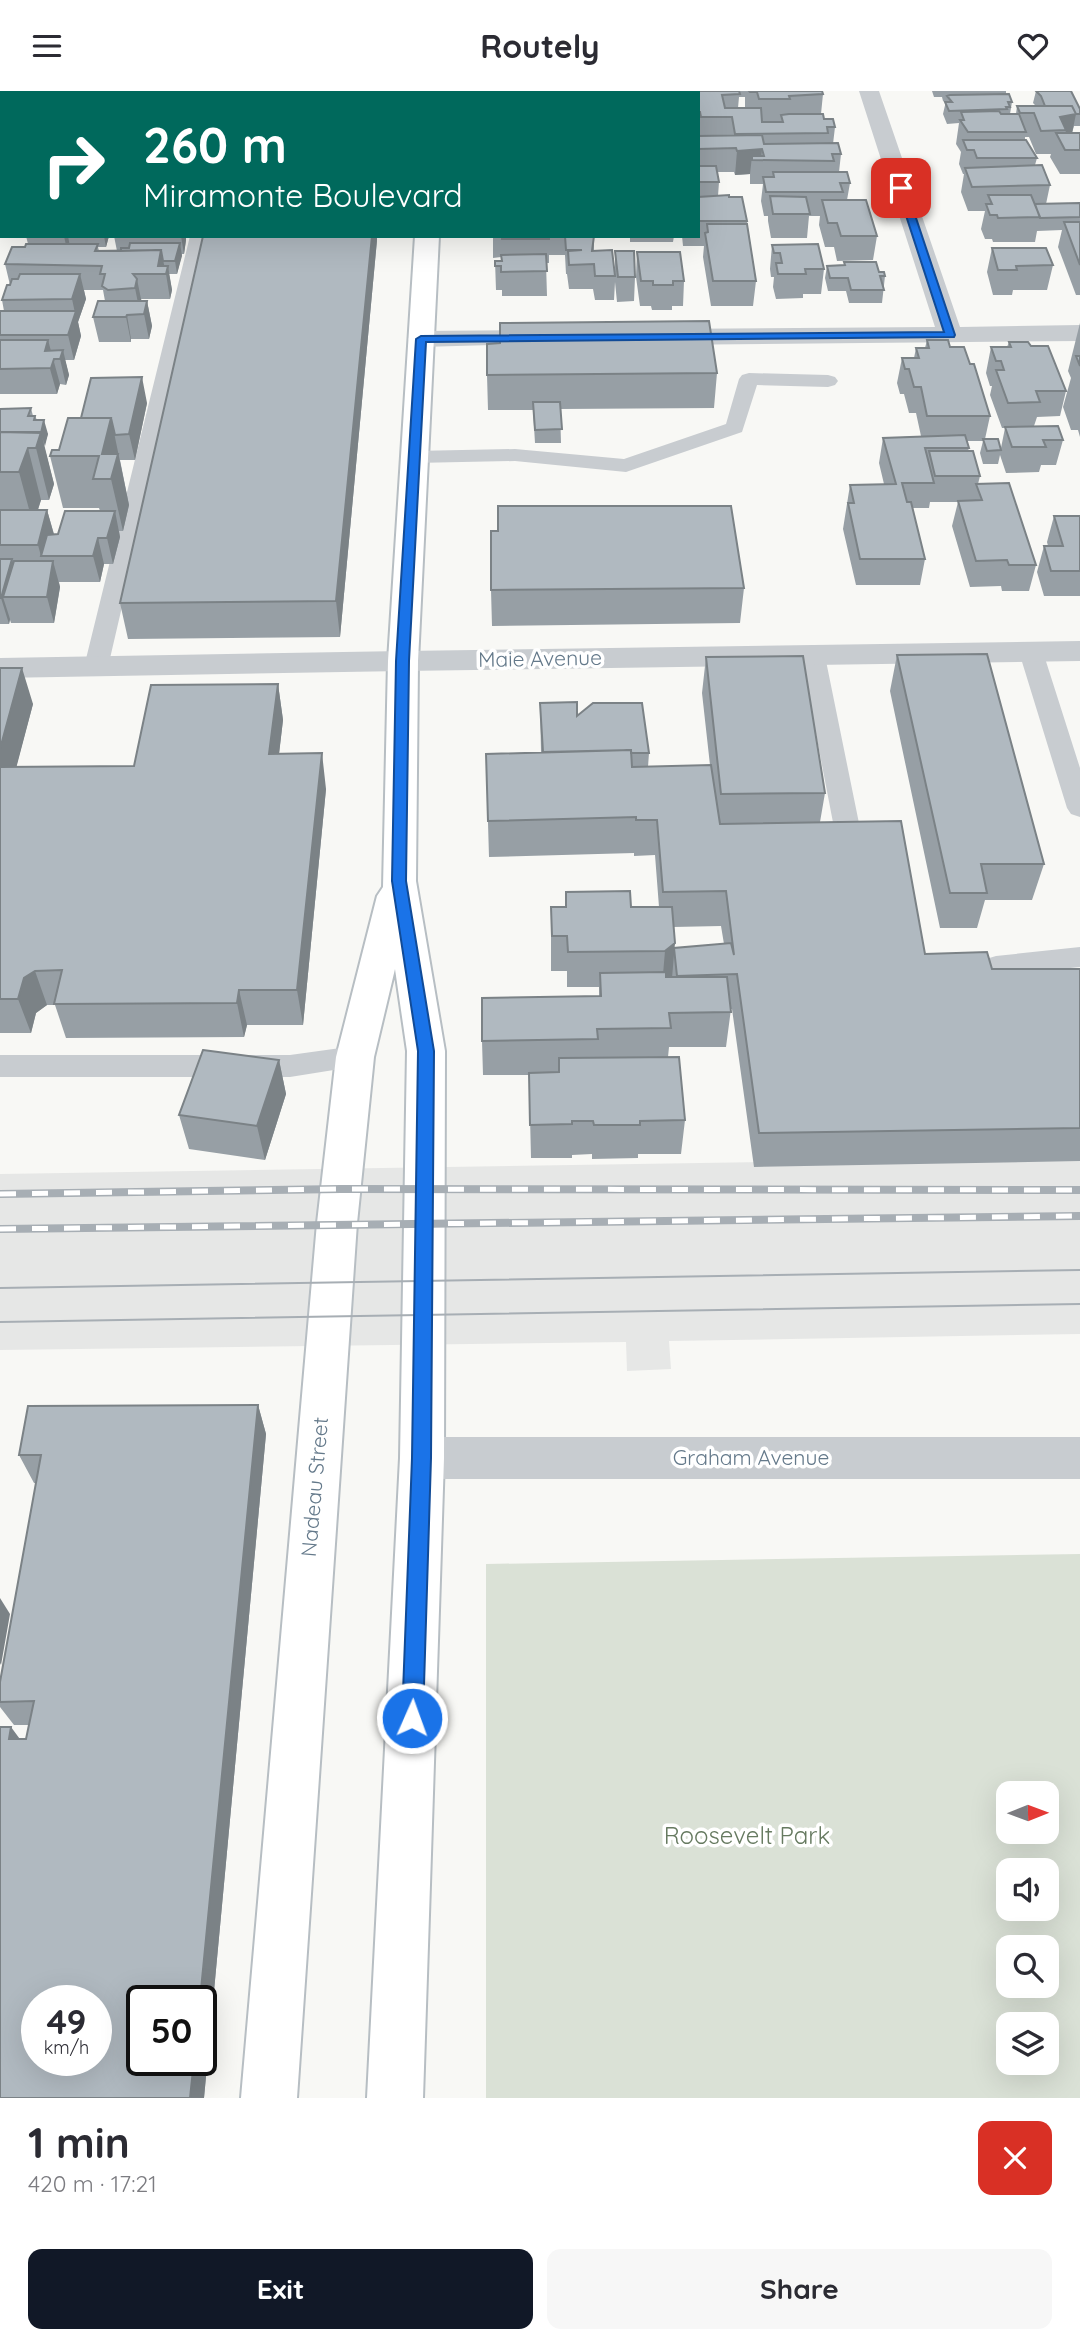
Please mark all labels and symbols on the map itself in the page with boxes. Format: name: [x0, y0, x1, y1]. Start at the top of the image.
pin: [871, 158, 931, 218]
street label: Maie Avenue: [478, 644, 602, 672]
street label: Nadeau Street: [295, 1416, 333, 1558]
street label: Graham Avenue: [673, 1444, 829, 1470]
position arrow: [375, 1681, 449, 1755]
north arrow: [996, 1781, 1059, 1845]
park label: Roosevelt Park: [664, 1820, 830, 1850]
speed limit sign: 50: [126, 1985, 217, 2076]

